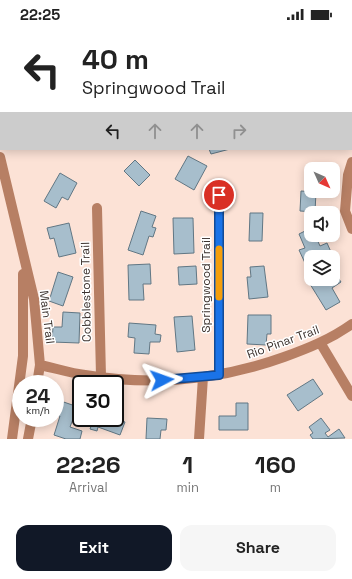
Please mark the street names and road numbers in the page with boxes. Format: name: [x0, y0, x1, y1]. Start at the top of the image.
street label: Springwood Trail: [198, 237, 214, 333]
street label: Cobblestone Trail: [77, 242, 95, 342]
street label: Main Trail: [36, 289, 58, 345]
street label: Rio Pinar Trail: [245, 321, 321, 363]

